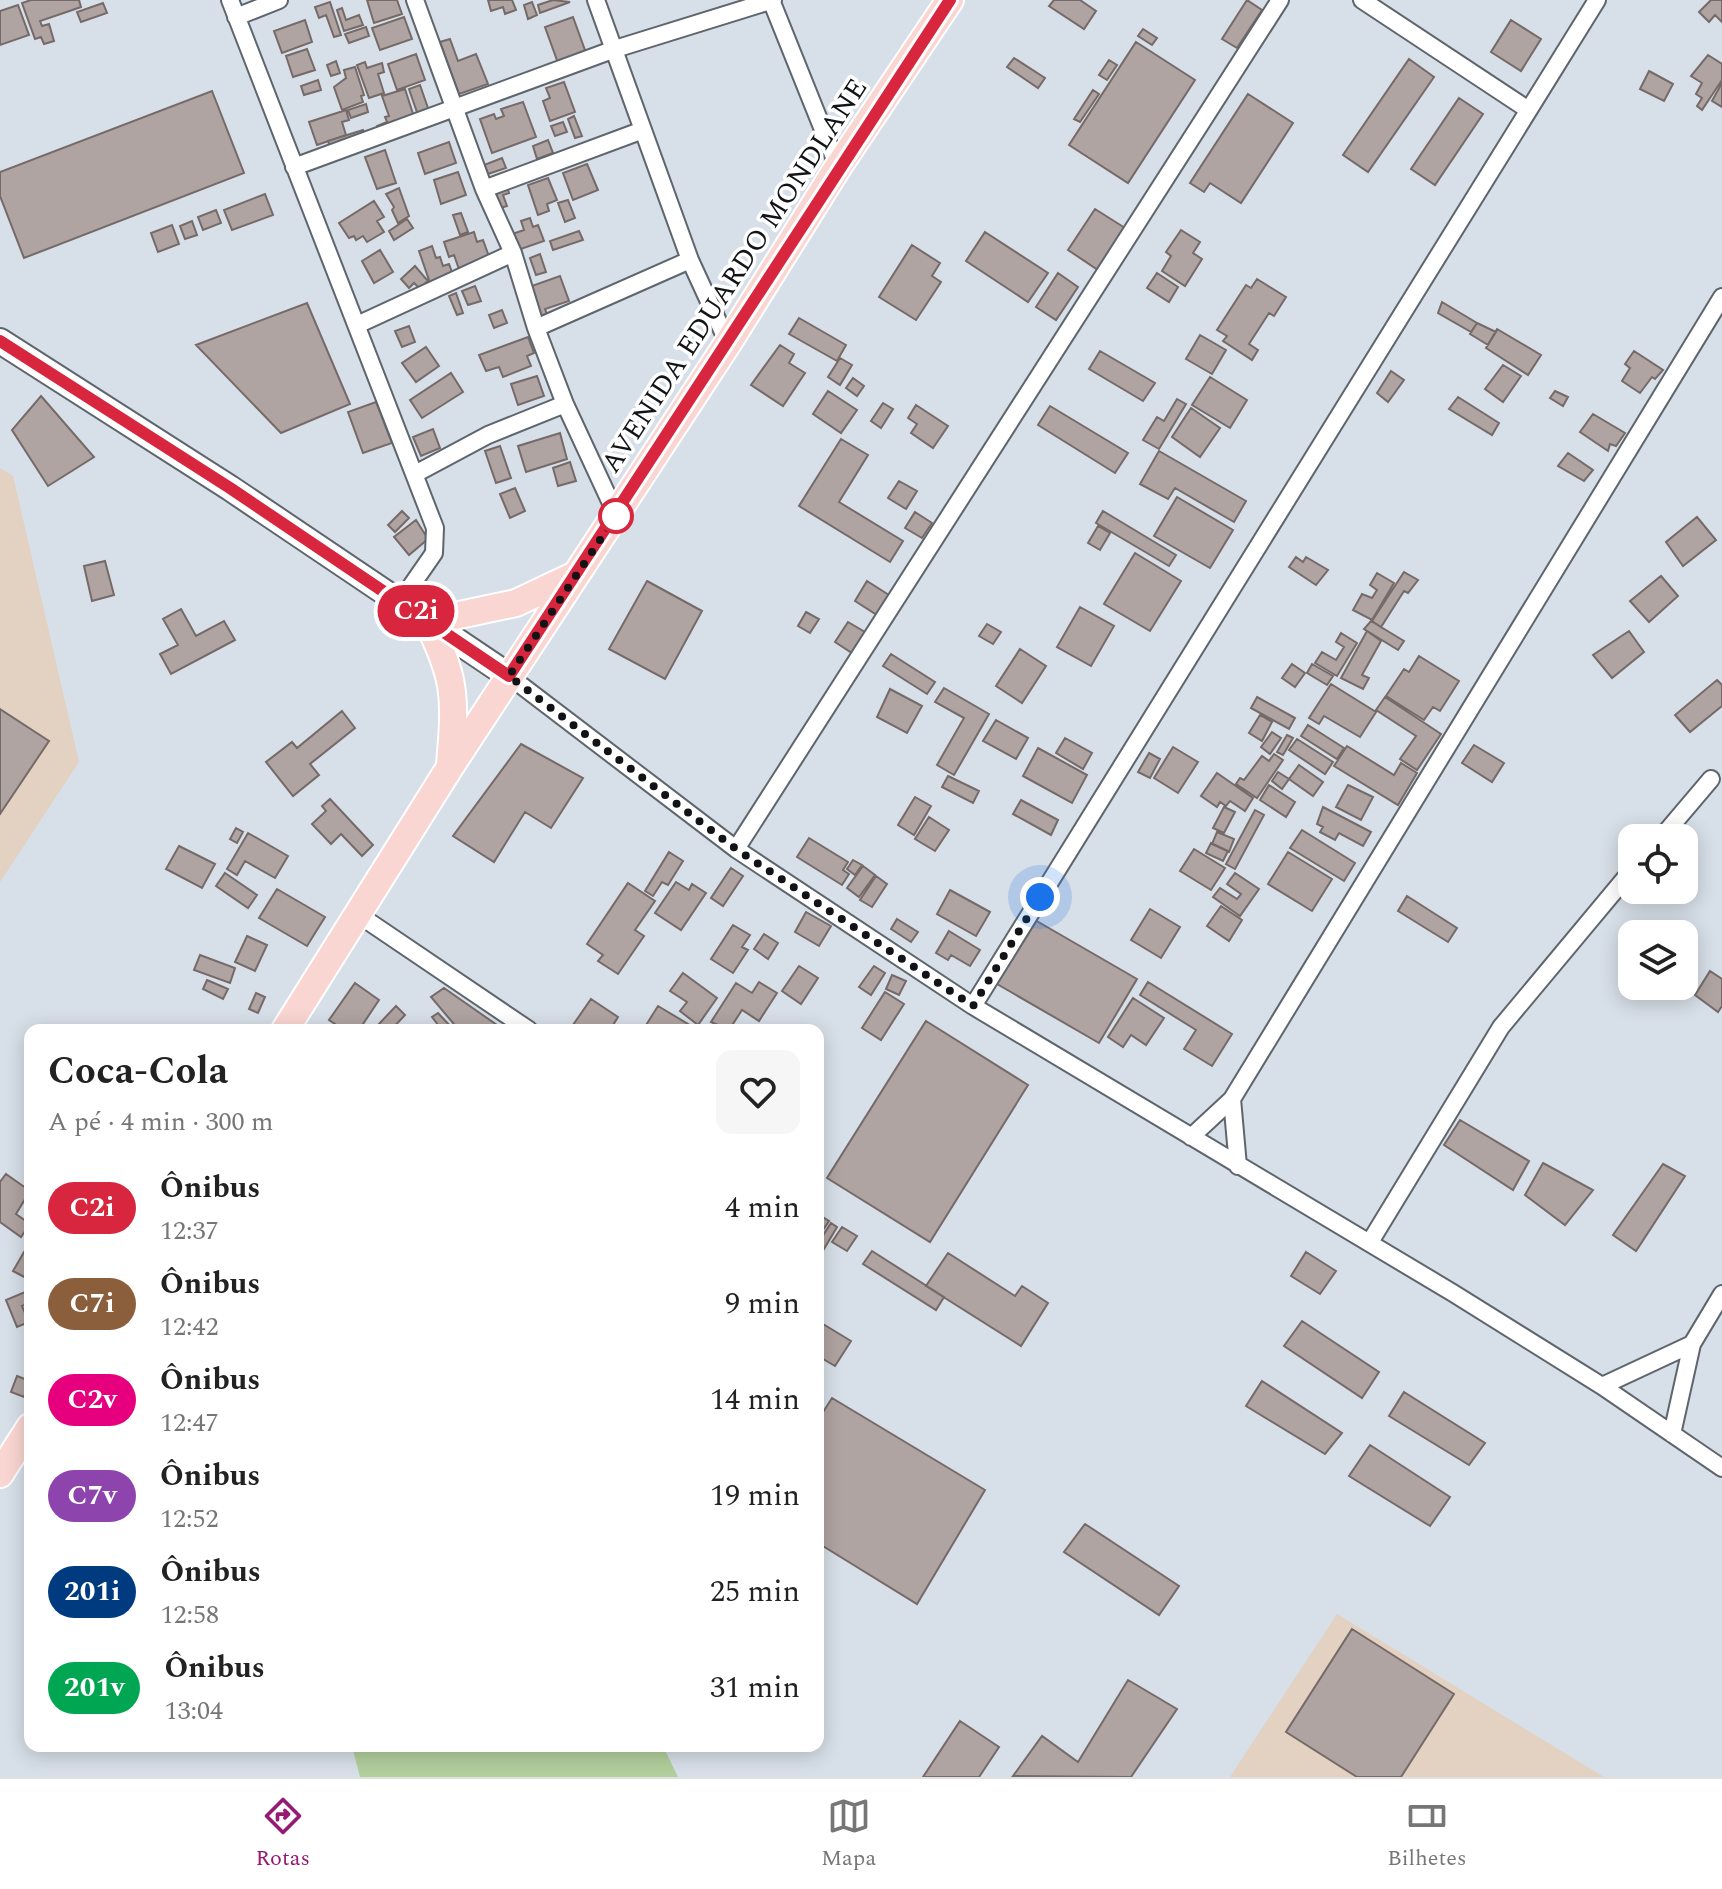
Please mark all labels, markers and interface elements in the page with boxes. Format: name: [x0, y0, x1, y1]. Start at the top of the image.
street label: AVENIDA EDUARDO MONDLANE: [590, 70, 879, 482]
unlabelled marker: [599, 499, 633, 533]
line badge: C2i: [370, 585, 462, 637]
text: C2i: [394, 589, 438, 632]
map controls: [1618, 824, 1698, 1000]
button: locate: [1618, 824, 1698, 904]
your location: [1020, 877, 1060, 917]
button: layers: [1618, 920, 1698, 1000]
text: Coca-Cola: [48, 1043, 228, 1101]
button: heart: [716, 1050, 800, 1134]
text: A pé · 4 min · 300 m: [48, 1102, 273, 1142]
text: Ônibus: [160, 1165, 260, 1211]
text: 4 min: [725, 1185, 800, 1231]
text: C2i: [70, 1186, 114, 1229]
text: 12:37: [160, 1211, 219, 1251]
text: Ônibus: [160, 1261, 260, 1307]
text: 9 min: [725, 1281, 800, 1327]
text: C7i: [70, 1282, 114, 1325]
text: 12:42: [160, 1307, 219, 1347]
text: Ônibus: [160, 1357, 260, 1403]
text: 14 min: [710, 1377, 800, 1423]
text: C2v: [68, 1378, 116, 1421]
text: 12:47: [160, 1403, 219, 1443]
text: Ônibus: [160, 1453, 260, 1499]
text: 19 min: [710, 1473, 800, 1519]
text: C7v: [68, 1474, 116, 1517]
text: 12:52: [160, 1499, 219, 1539]
text: Ônibus: [160, 1549, 261, 1595]
text: 25 min: [710, 1569, 800, 1615]
text: 201i: [64, 1570, 120, 1613]
text: 12:58: [160, 1595, 219, 1635]
text: Ônibus: [164, 1645, 265, 1691]
text: 31 min: [710, 1665, 800, 1711]
text: 201v: [64, 1666, 124, 1709]
text: 13:04: [164, 1691, 223, 1731]
tab: Rotas: [256, 1794, 310, 1875]
tab: Mapa: [821, 1794, 876, 1875]
tab: Bilhetes: [1387, 1794, 1466, 1875]

